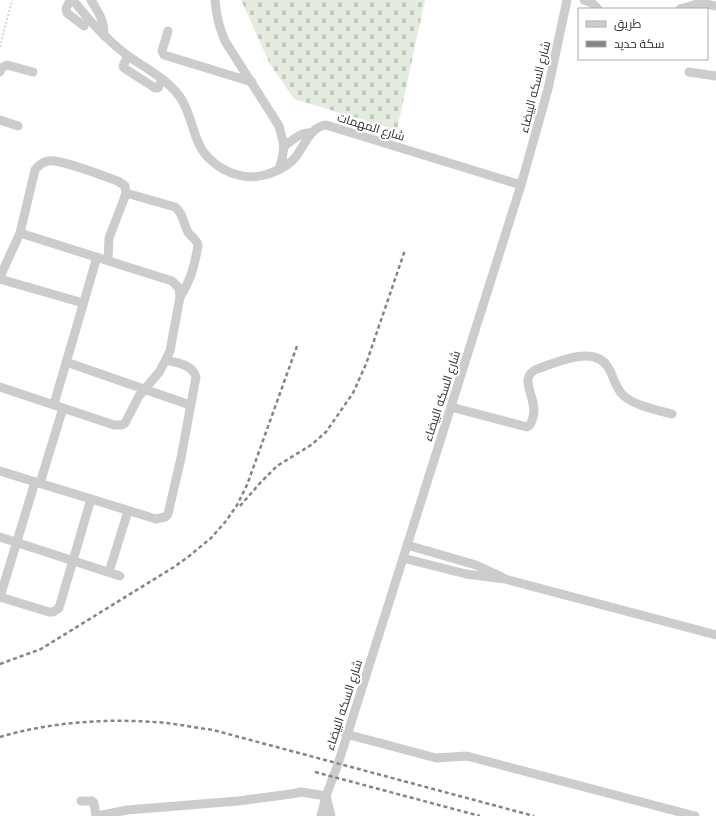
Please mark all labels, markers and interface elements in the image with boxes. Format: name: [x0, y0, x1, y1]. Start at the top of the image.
legend: [578, 8, 708, 60]
text: طريق: [614, 17, 642, 31]
text: سكة حديد: [614, 37, 664, 51]
street label: شارع السكه البيضاء: [517, 39, 554, 135]
street label: شارع المهمات: [335, 110, 406, 145]
street label: شارع السكه البيضاء: [421, 349, 464, 443]
street label: شارع السكه البيضاء: [323, 658, 366, 752]

